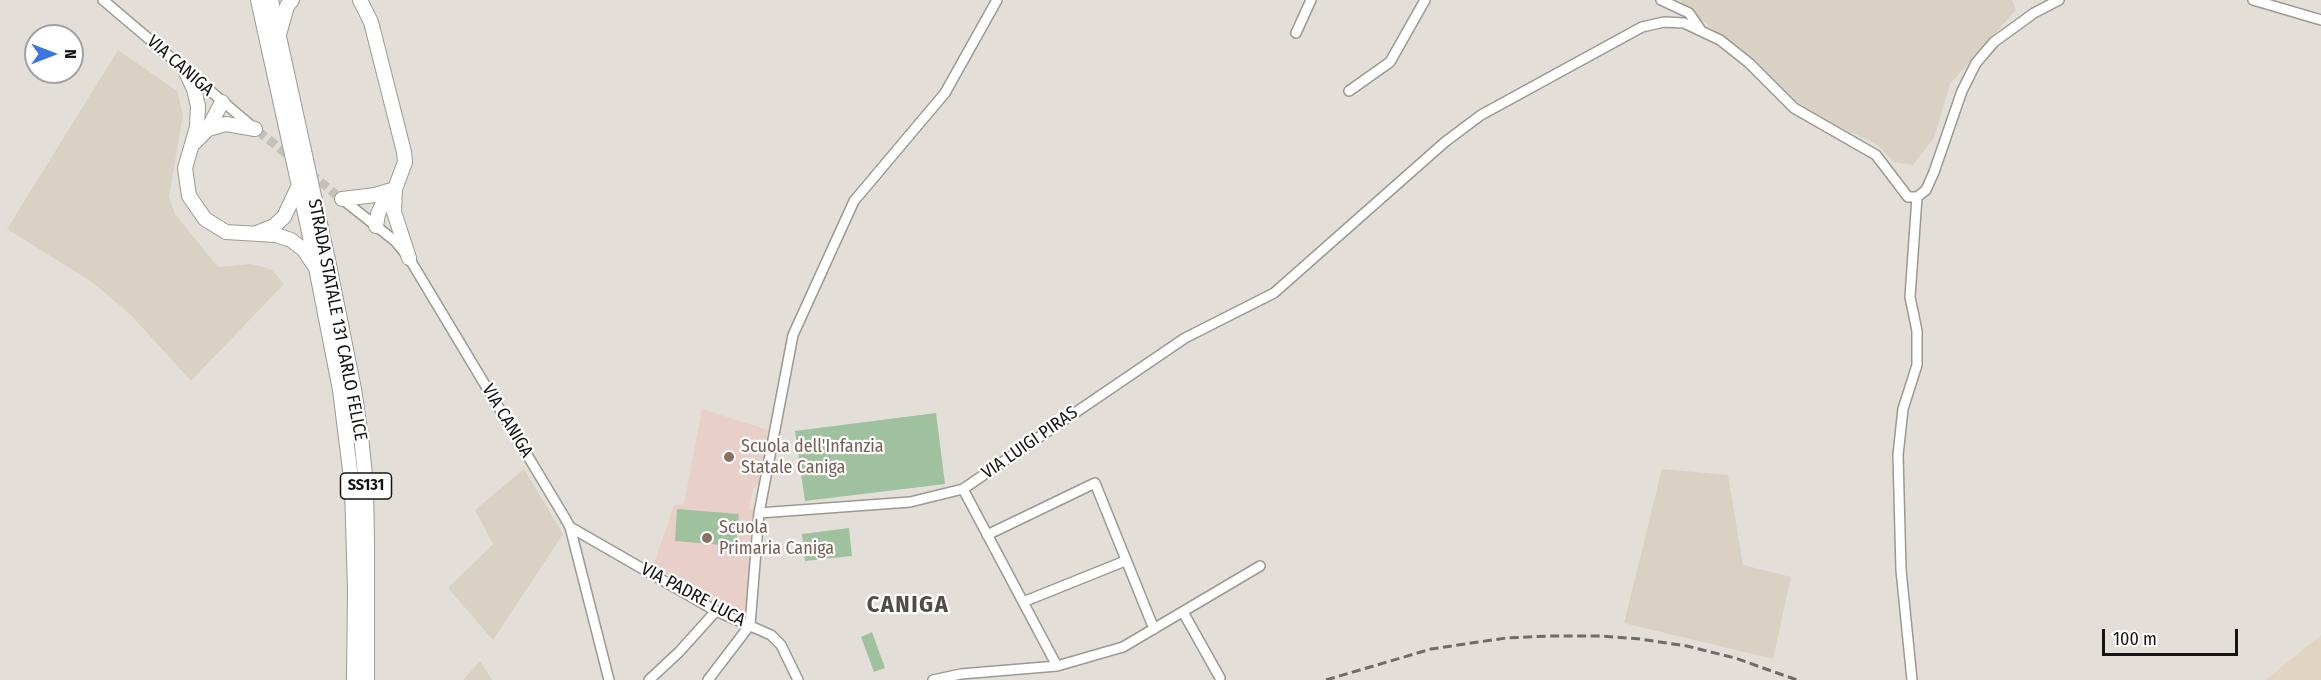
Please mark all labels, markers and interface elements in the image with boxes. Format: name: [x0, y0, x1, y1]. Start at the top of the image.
north arrow: [24, 24, 84, 84]
street label: VIA CANIGA: [142, 31, 218, 101]
text: N: [61, 49, 80, 59]
street label: STRADA STATALE 131 CARLO FELICE: [303, 197, 371, 443]
street label: VIA CANIGA: [477, 380, 537, 462]
street label: VIA LUIGI PIRAS: [978, 402, 1082, 484]
place label: Scuola dell'Infanzia Statale Caniga: [741, 436, 884, 478]
marker: Scuola dell'Infanzia Statale Caniga: [722, 450, 736, 464]
road number: SS131: [340, 473, 392, 499]
place label: Scuola Primaria Caniga: [719, 517, 834, 560]
marker: Scuola Primaria Caniga: [700, 531, 714, 545]
street label: VIA PADRE LUCA: [637, 558, 749, 632]
district label: CANIGA: [867, 591, 949, 619]
scale bar: [2105, 617, 2242, 655]
text: 100 m: [2113, 628, 2157, 650]

